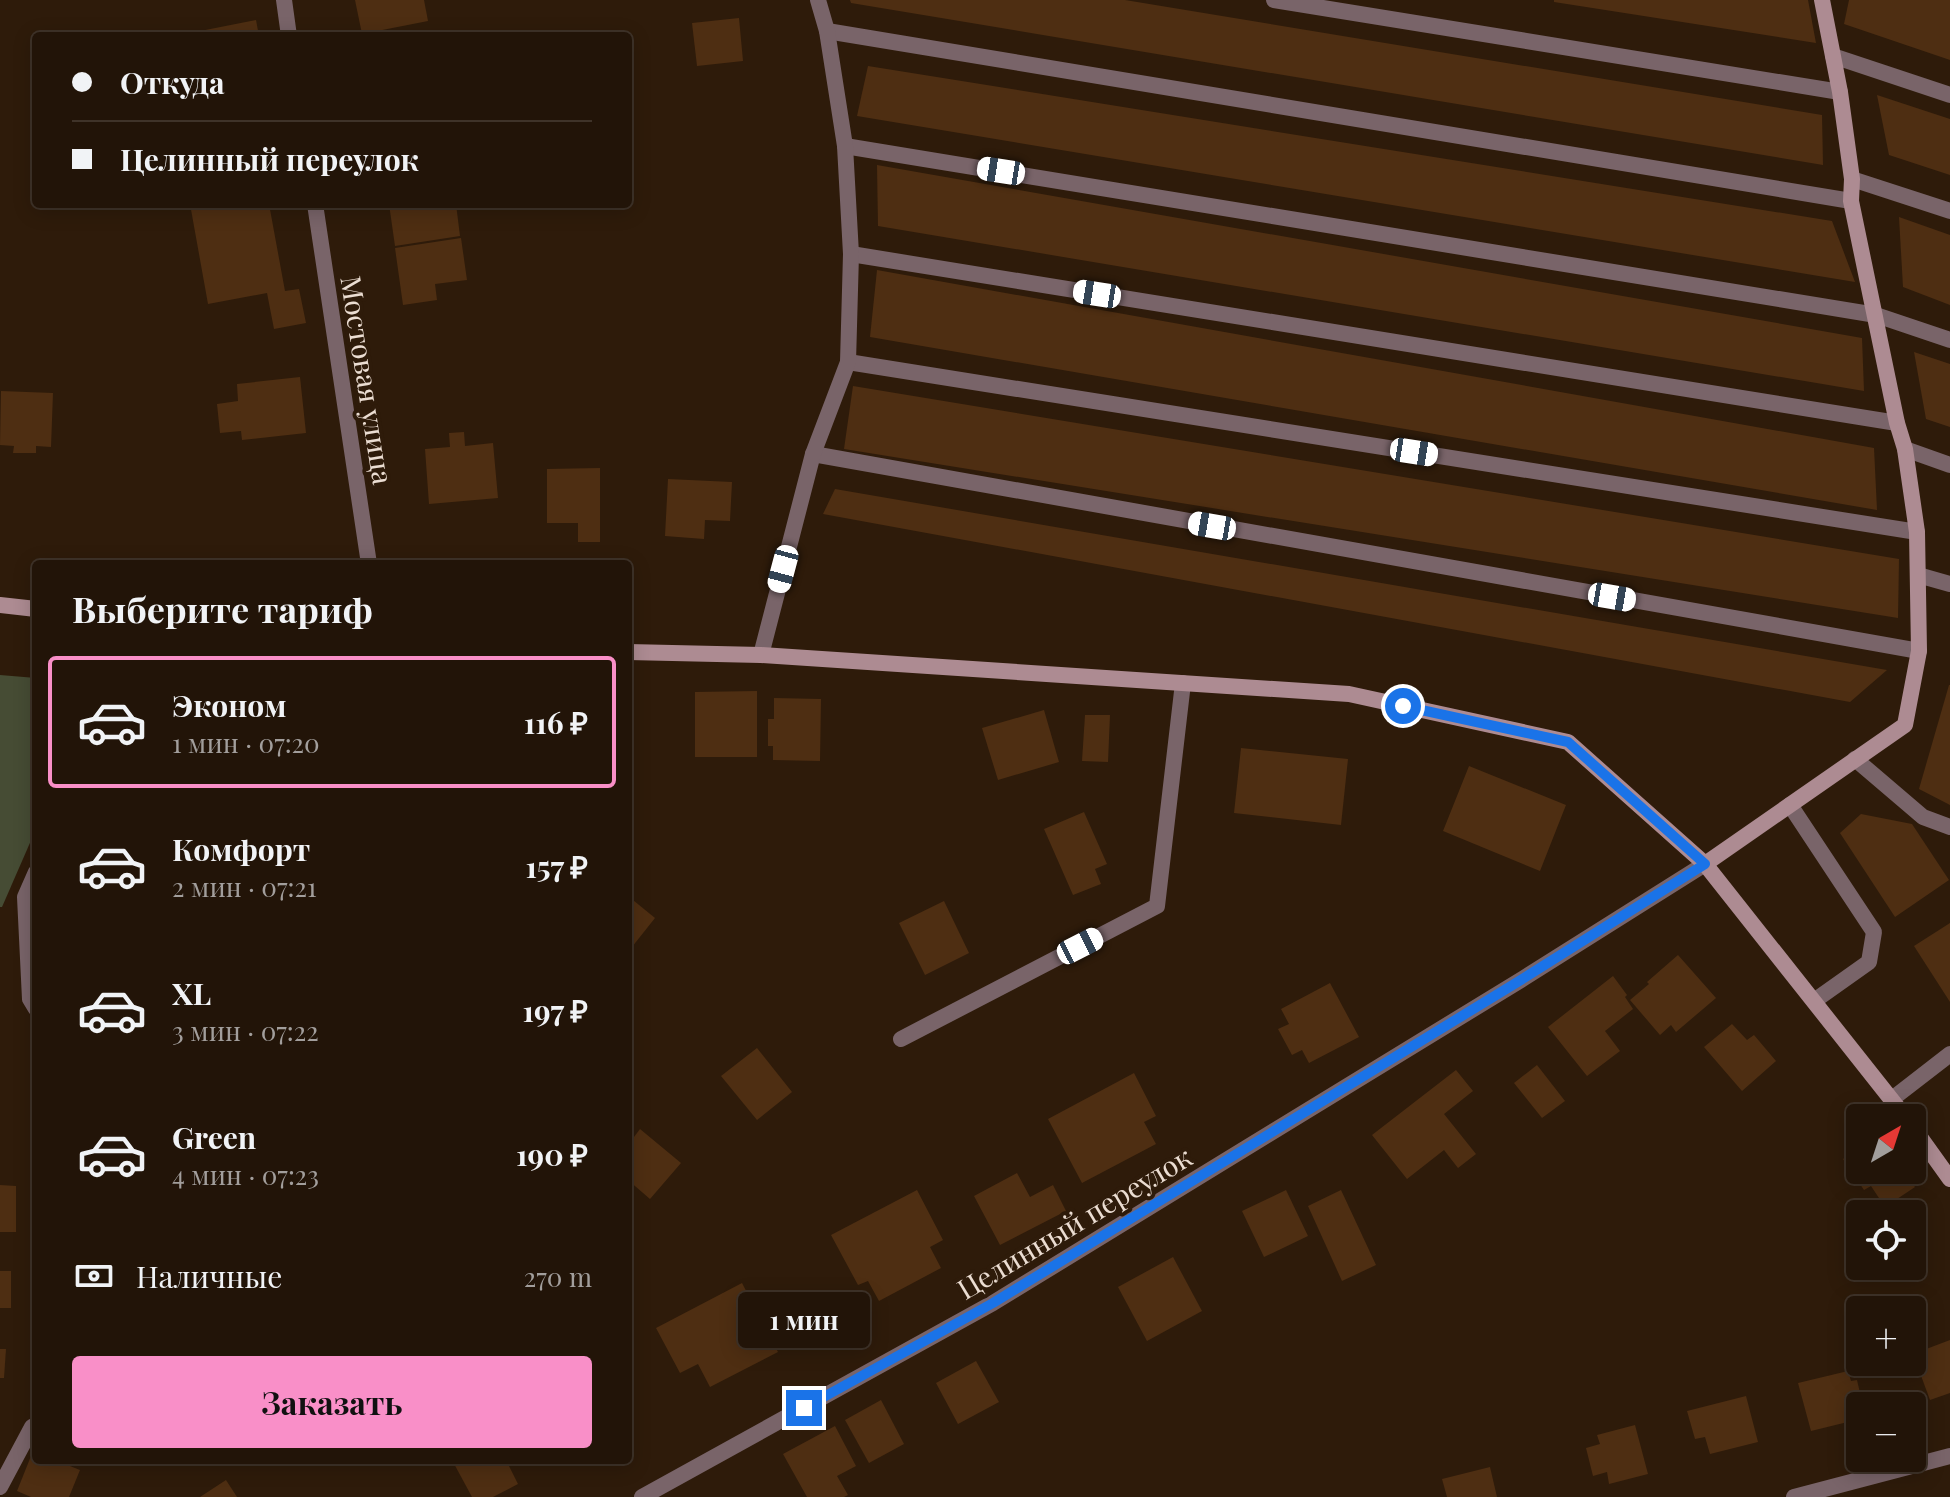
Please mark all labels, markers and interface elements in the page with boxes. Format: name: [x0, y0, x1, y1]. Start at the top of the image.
text: Откуда: [120, 62, 224, 102]
text: Целинный переулок: [120, 139, 419, 179]
car: [975, 155, 1027, 187]
street label: Мостовая улица: [333, 273, 403, 487]
car: [1071, 278, 1123, 310]
car: [1388, 436, 1440, 468]
car: [1186, 510, 1238, 542]
car: [765, 543, 801, 595]
car: [1586, 581, 1638, 613]
text: Выберите тариф: [72, 584, 373, 632]
text: Эконом: [172, 685, 287, 725]
icon: car: [76, 686, 148, 758]
route start: [1385, 688, 1421, 724]
text: 116 ₽: [524, 702, 588, 742]
text: 1 мин · 07:20: [172, 725, 320, 760]
text: Комфорт: [172, 829, 310, 869]
icon: car: [76, 830, 148, 902]
text: 157 ₽: [526, 846, 588, 886]
text: 2 мин · 07:21: [172, 869, 317, 904]
car: [1053, 924, 1107, 968]
text: XL: [172, 973, 211, 1013]
icon: car: [76, 974, 148, 1046]
text: 197 ₽: [522, 990, 588, 1030]
text: 3 мин · 07:22: [172, 1013, 319, 1048]
north arrow: [1846, 1104, 1926, 1184]
map controls: [1846, 1104, 1926, 1472]
text: Green: [172, 1117, 256, 1157]
icon: car: [76, 1118, 148, 1190]
text: 190 ₽: [516, 1134, 588, 1174]
street label: Целинный переулок: [950, 1137, 1198, 1307]
text: 4 мин · 07:23: [172, 1157, 319, 1192]
button: locate: [1846, 1200, 1926, 1280]
icon: cash: [72, 1254, 116, 1298]
text: Наличные: [136, 1256, 282, 1296]
text: 270 m: [524, 1259, 592, 1294]
callout: 1 мин: [738, 1292, 870, 1348]
button: +: [1846, 1296, 1926, 1376]
text: 1 мин: [770, 1302, 838, 1337]
button: Заказать: [72, 1356, 592, 1448]
route end: [786, 1390, 822, 1426]
button: −: [1846, 1392, 1926, 1472]

